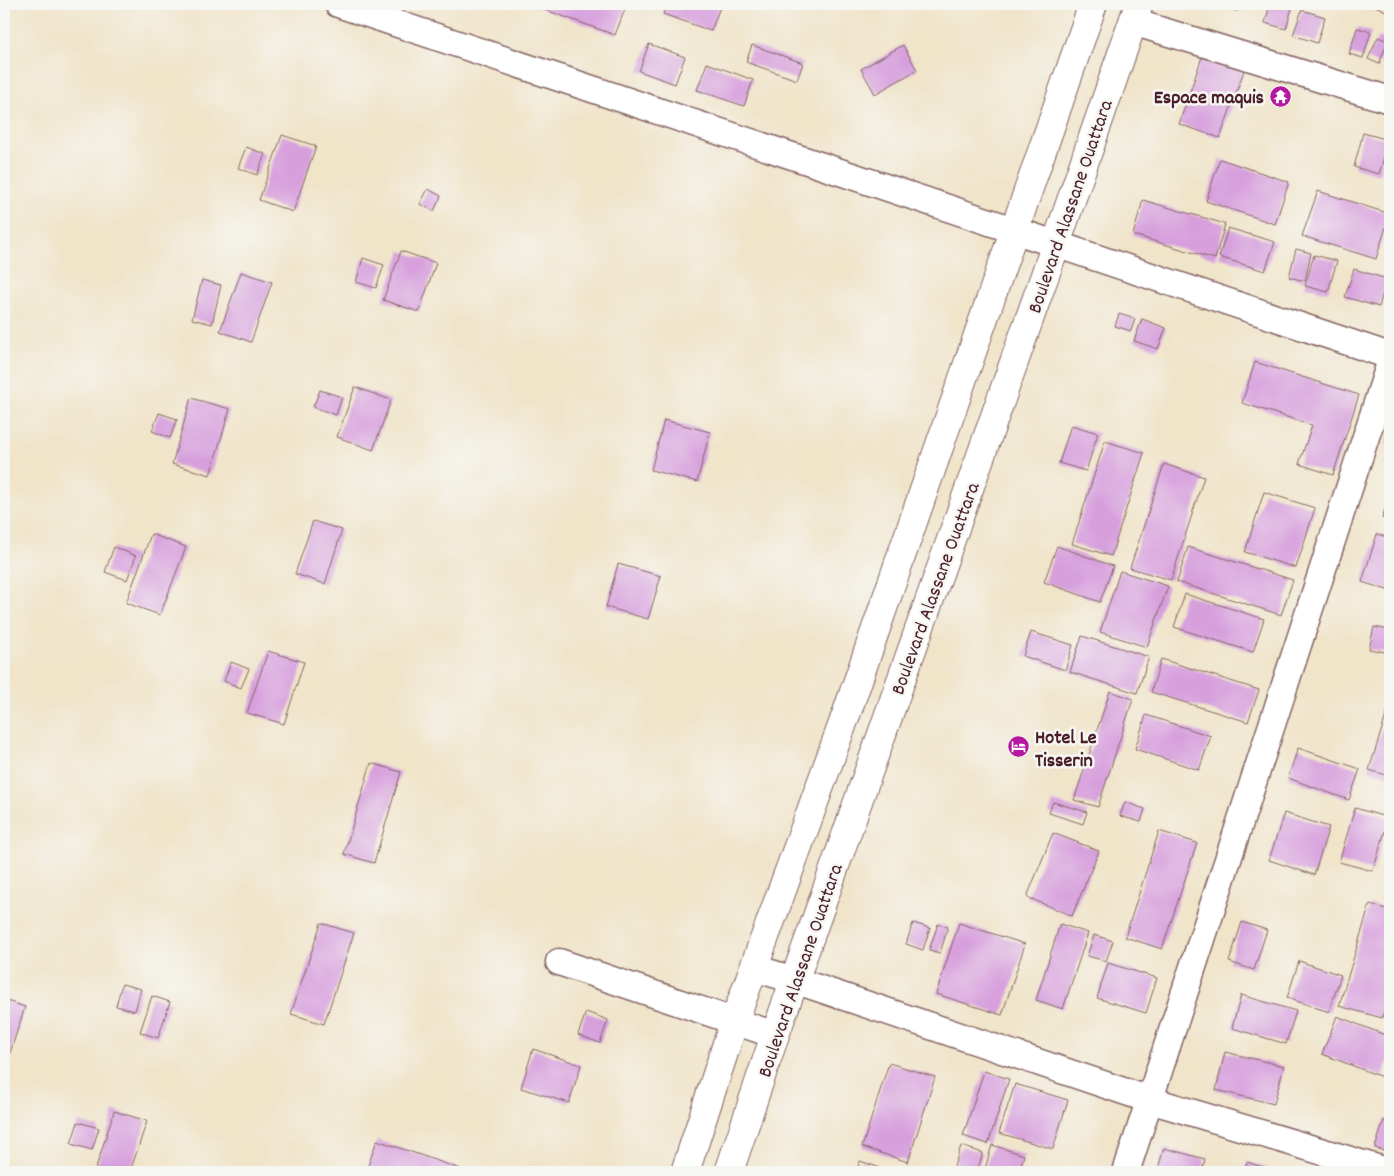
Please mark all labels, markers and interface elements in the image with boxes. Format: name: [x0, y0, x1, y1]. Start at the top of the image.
temple icon: Espace maquis: [1268, 84, 1292, 108]
place label: Espace maquis: [1154, 85, 1264, 113]
street label: Boulevard Alassane Ouattara: [1022, 96, 1122, 317]
street label: Boulevard Alassane Ouattara: [885, 478, 988, 699]
place label: Hotel Le Tisserin: [1035, 725, 1097, 776]
hotel icon: Hotel Le Tisserin: [1007, 735, 1031, 759]
street label: Boulevard Alassane Ouattara: [752, 860, 852, 1081]

